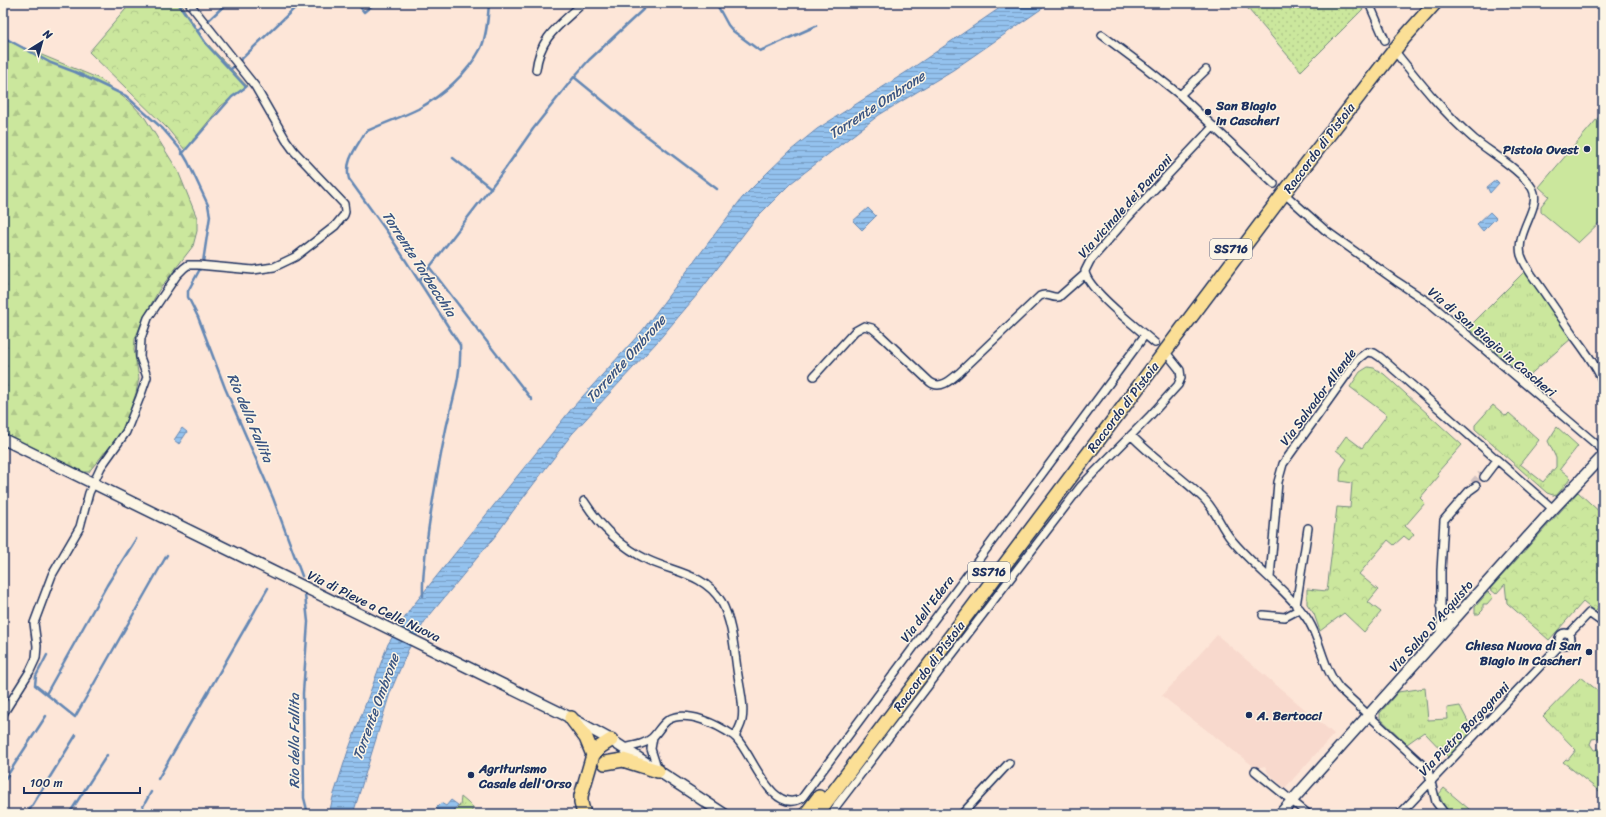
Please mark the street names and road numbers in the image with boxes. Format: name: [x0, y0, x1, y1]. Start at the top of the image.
street label: Raccordo di Pistoia: [1277, 97, 1361, 198]
street label: Via vicinale dei Panconi: [1072, 148, 1178, 263]
road number: SS716: [1210, 239, 1252, 259]
street label: Via di San Biagio in Cascheri: [1422, 281, 1562, 403]
street label: Via Salvador Allende: [1274, 343, 1363, 451]
street label: Raccordo di Pistoia: [1081, 356, 1165, 457]
road number: SS716: [968, 562, 1010, 582]
street label: Via di Pieve a Celle Nuova: [303, 564, 445, 649]
street label: Via dell'Edera: [894, 570, 960, 648]
street label: Via Salvo D'Acquisto: [1383, 574, 1479, 677]
street label: Raccordo di Pistoia: [887, 615, 971, 716]
street label: Via Pietro Borgognoni: [1413, 676, 1516, 782]

